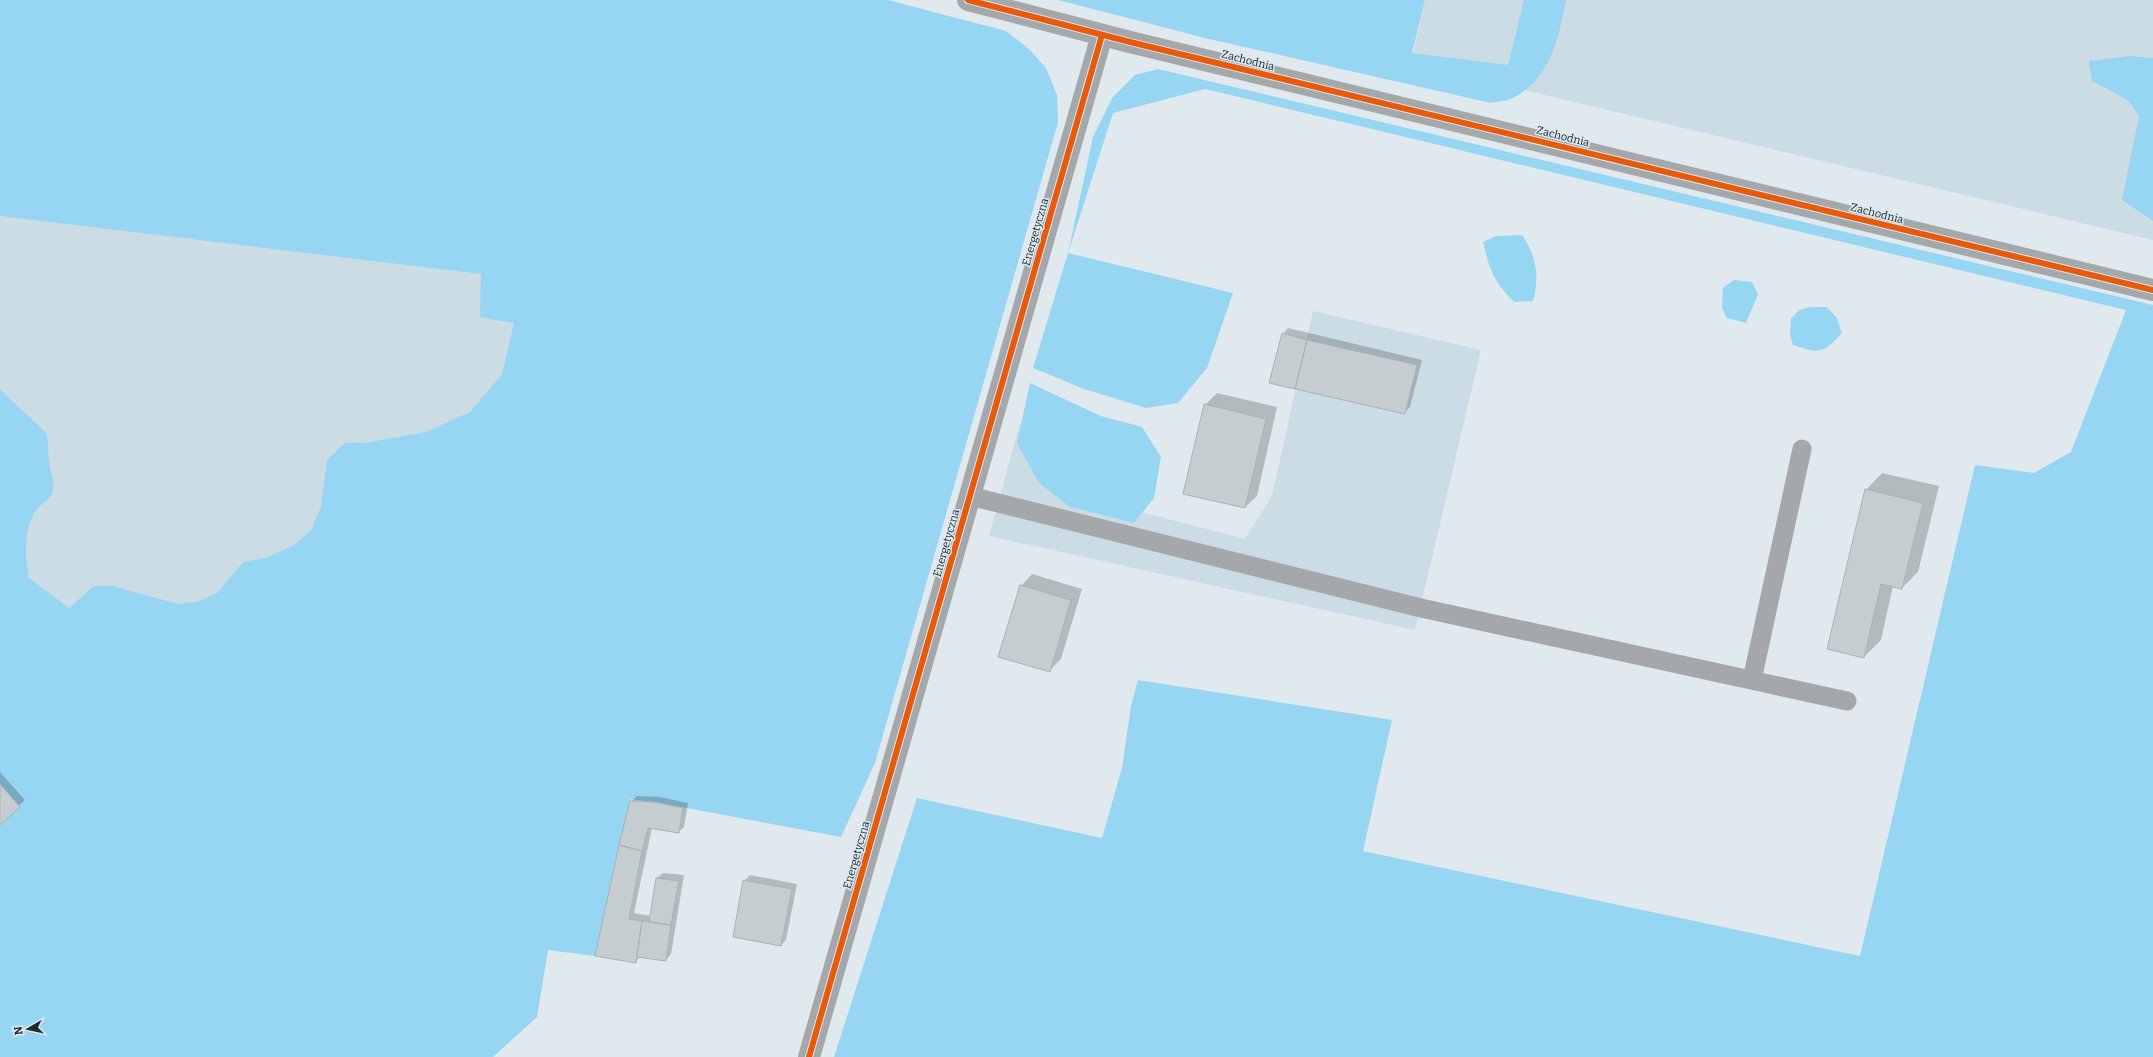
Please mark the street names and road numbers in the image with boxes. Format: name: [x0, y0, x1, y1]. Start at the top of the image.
street label: Zachodnia: [1220, 48, 1276, 73]
street label: Zachodnia: [1535, 124, 1591, 149]
street label: Energetyczna: [1020, 197, 1051, 267]
street label: Zachodnia: [1849, 201, 1905, 226]
street label: Energetyczna: [931, 508, 962, 578]
street label: Energetyczna: [841, 820, 872, 890]

